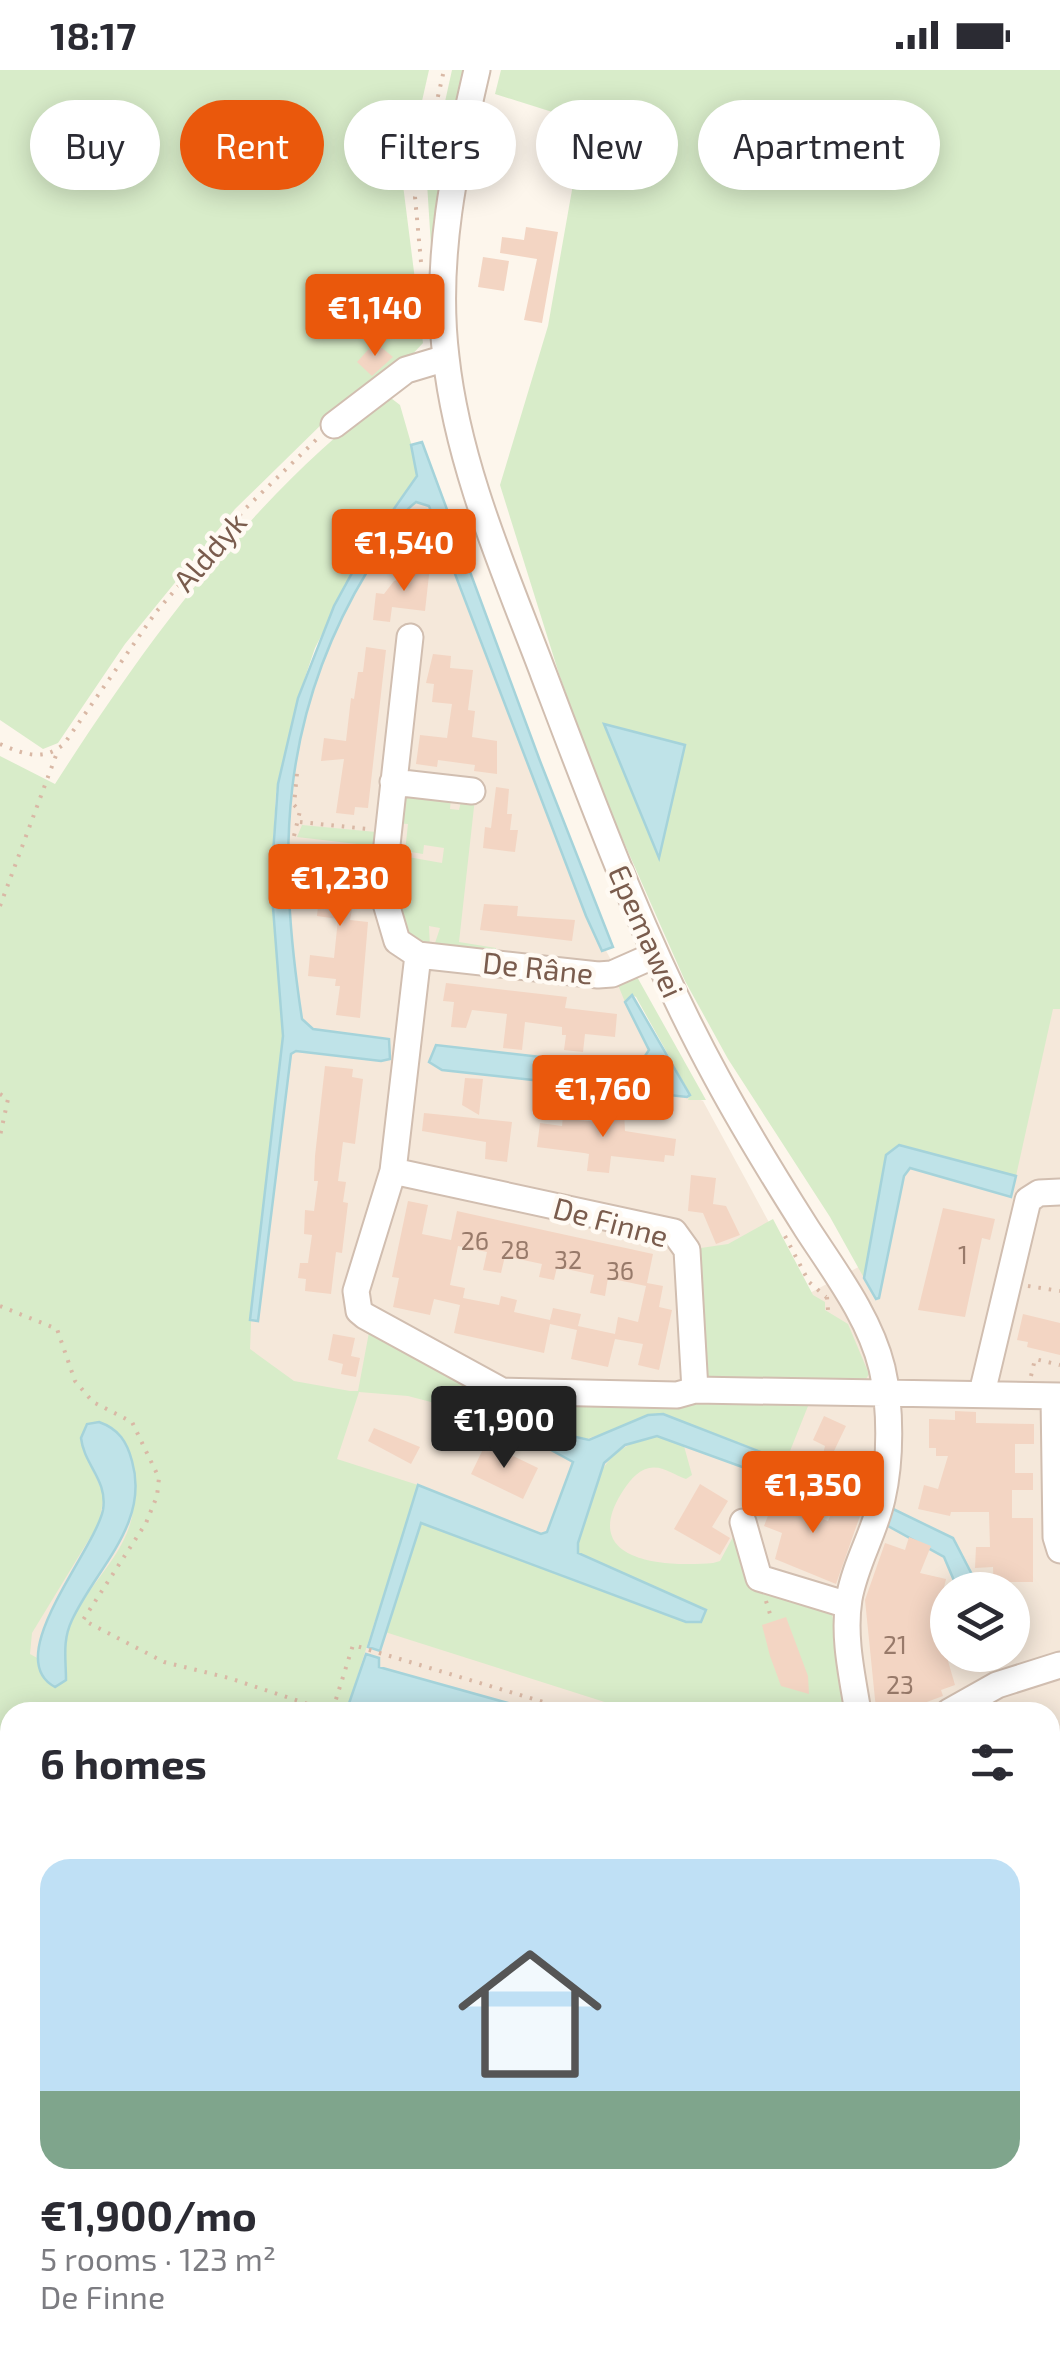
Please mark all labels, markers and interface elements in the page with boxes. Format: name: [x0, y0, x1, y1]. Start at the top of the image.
text: 18:17: [50, 12, 136, 58]
chip: Buy: [30, 100, 160, 190]
chip: Rent: [180, 100, 324, 190]
chip: Filters: [344, 100, 516, 190]
chip: New: [536, 100, 678, 190]
chip: Apartment: [698, 100, 940, 190]
pin: €1,140: [294, 274, 456, 359]
text: €1,140: [327, 287, 423, 325]
street label: Alddyk: [165, 504, 253, 598]
pin: €1,540: [323, 509, 485, 594]
text: €1,540: [354, 522, 454, 560]
pin: €1,230: [259, 844, 421, 929]
text: €1,230: [290, 857, 390, 895]
street label: Epemawei: [602, 859, 692, 1003]
street label: De Râne: [481, 943, 595, 991]
pin: €1,760: [522, 1055, 684, 1140]
text: €1,760: [554, 1068, 652, 1106]
street label: De Finne: [550, 1188, 672, 1254]
house number: 26: [461, 1225, 489, 1255]
house number: 28: [500, 1234, 530, 1264]
house number: 1: [958, 1239, 968, 1269]
house number: 32: [554, 1244, 582, 1274]
house number: 36: [606, 1255, 634, 1285]
pin: €1,900: [423, 1386, 585, 1471]
text: €1,900: [453, 1399, 555, 1437]
pin: €1,350: [732, 1451, 894, 1536]
text: €1,350: [764, 1464, 862, 1502]
map controls: [930, 1572, 1030, 1672]
button: layers: [930, 1572, 1030, 1672]
house number: 21: [883, 1629, 907, 1659]
house number: 23: [886, 1669, 914, 1699]
icon: filters: [965, 1735, 1020, 1790]
text: 6 homes: [40, 1737, 207, 1787]
icon: home: [440, 1924, 620, 2104]
text: €1,900/mo: [40, 2189, 257, 2239]
text: 5 rooms · 123 m²: [40, 2239, 276, 2277]
text: De Finne: [40, 2277, 165, 2315]

